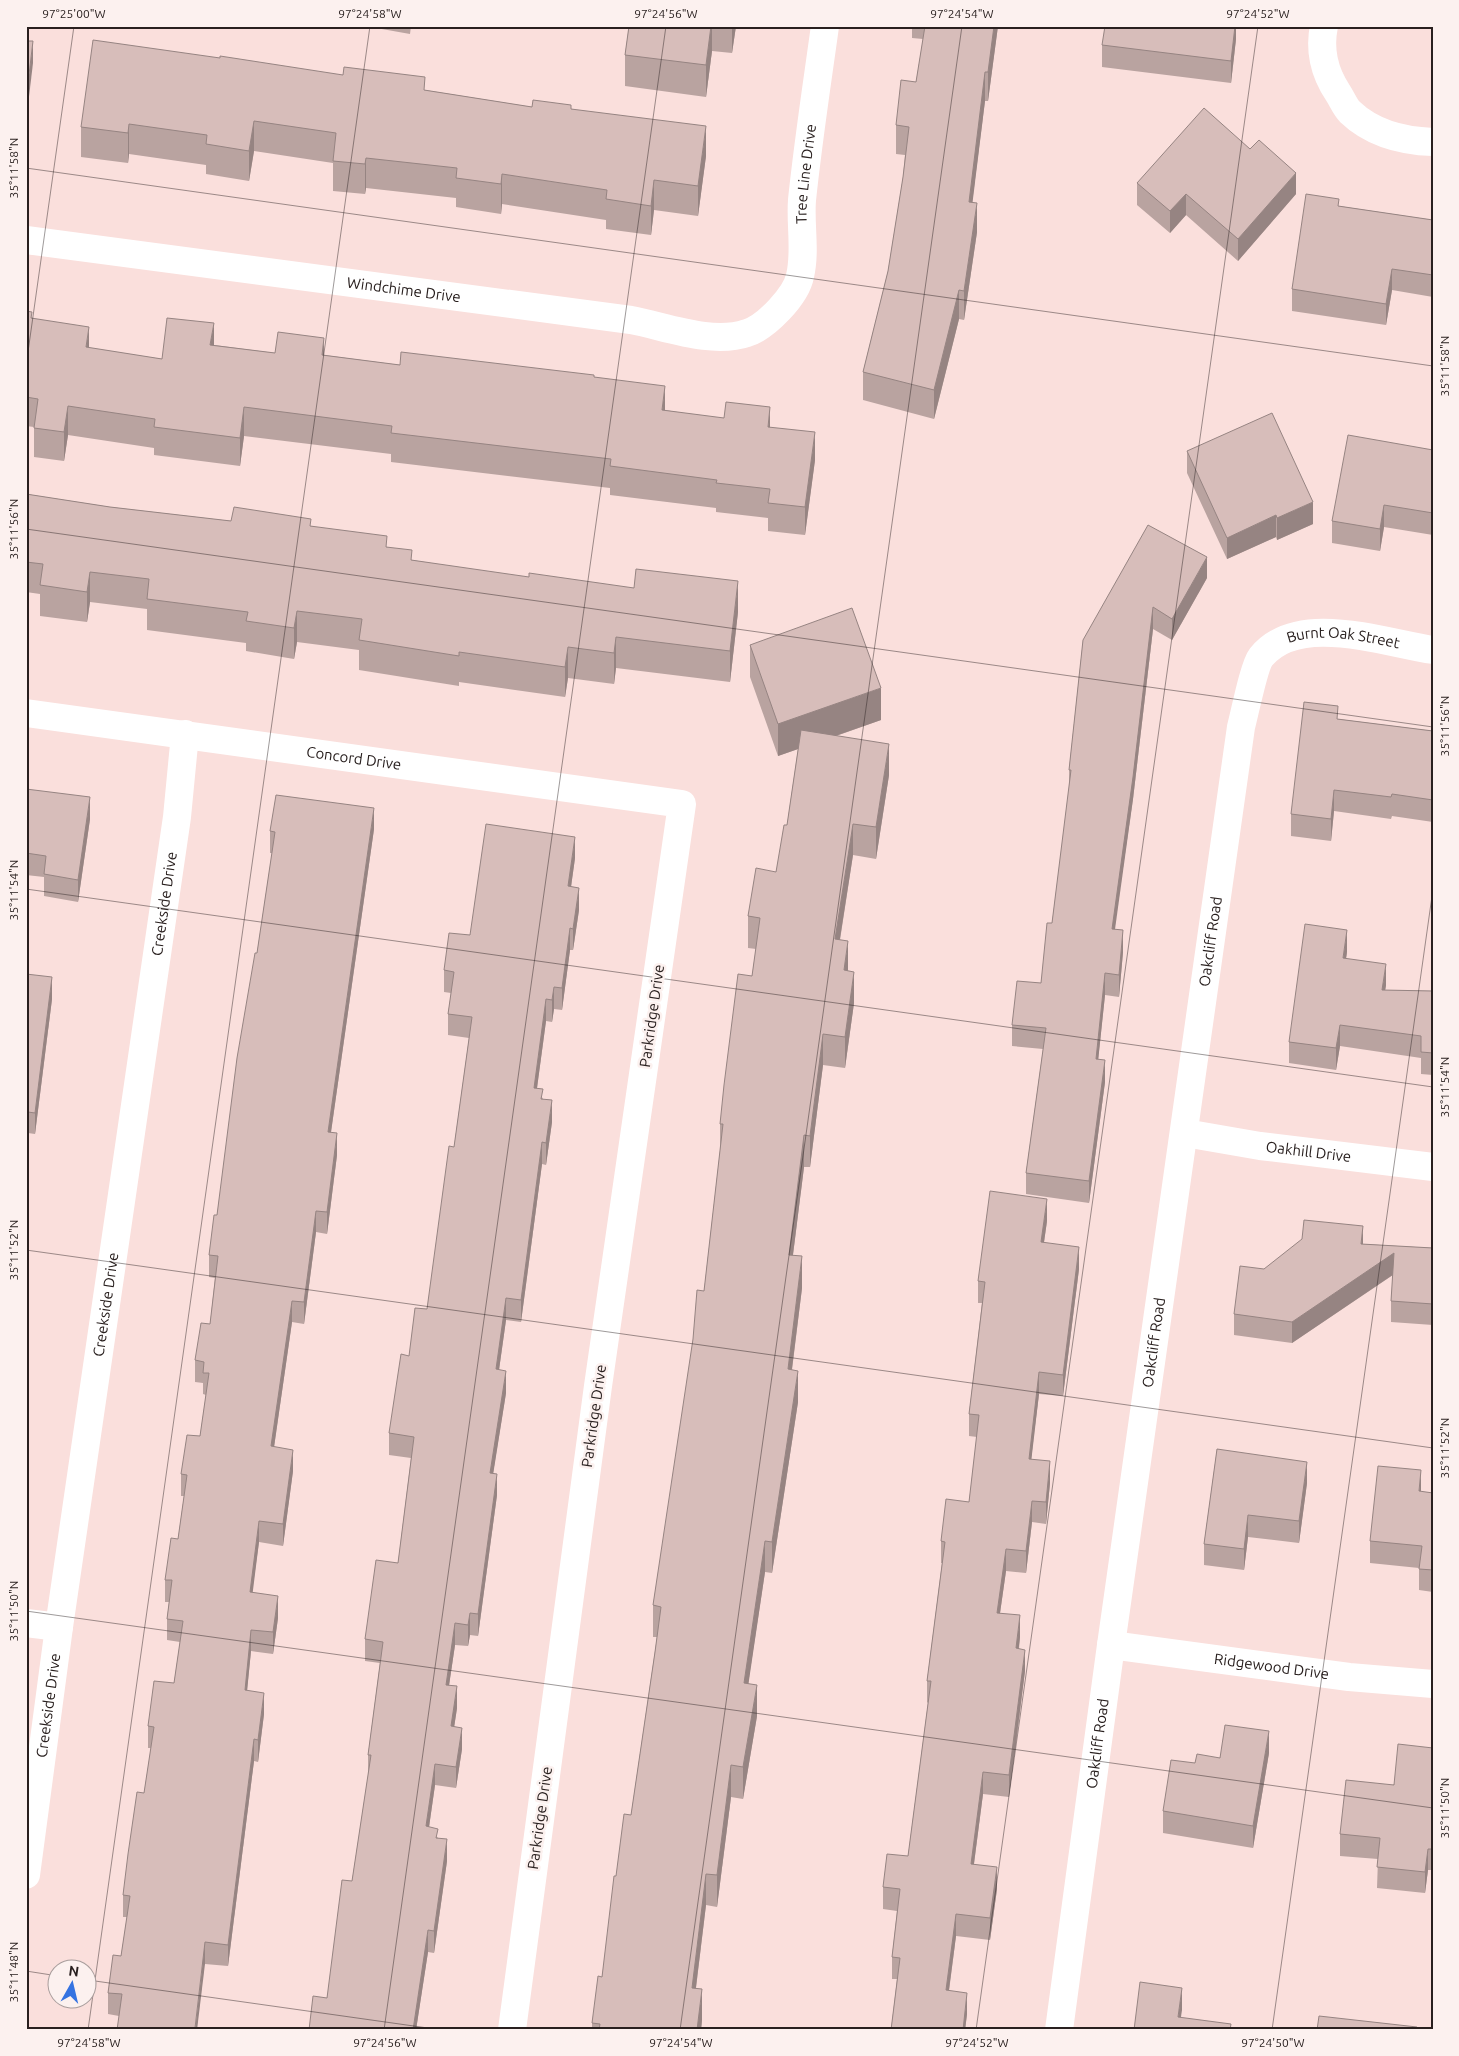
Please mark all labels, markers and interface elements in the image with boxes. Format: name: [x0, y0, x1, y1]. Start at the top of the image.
text: 97°25'00"W: [42, 7, 106, 20]
text: 97°24'58"W: [338, 7, 402, 20]
text: 97°24'56"W: [634, 7, 698, 20]
text: 97°24'54"W: [930, 7, 994, 20]
text: 97°24'52"W: [1226, 7, 1290, 20]
street label: Tree Line Drive: [793, 123, 819, 224]
text: 35°11'58"N: [7, 138, 20, 198]
street label: Windchime Drive: [346, 274, 462, 305]
text: 35°11'58"N: [1438, 336, 1451, 396]
text: 35°11'56"N: [7, 499, 20, 559]
street label: Burnt Oak Street: [1284, 624, 1402, 651]
text: 35°11'56"N: [1438, 696, 1451, 756]
street label: Concord Drive: [305, 743, 402, 773]
street label: Creekside Drive: [148, 850, 180, 957]
text: 35°11'54"N: [7, 860, 20, 920]
street label: Oakcliff Road: [1195, 895, 1225, 988]
street label: Parkridge Drive: [636, 963, 667, 1068]
text: 35°11'54"N: [1438, 1057, 1451, 1117]
street label: Oakhill Drive: [1265, 1138, 1352, 1165]
text: 35°11'52"N: [7, 1220, 20, 1280]
street label: Creekside Drive: [89, 1251, 121, 1358]
street label: Oakcliff Road: [1139, 1296, 1168, 1389]
street label: Parkridge Drive: [578, 1363, 609, 1468]
text: 35°11'52"N: [1438, 1418, 1451, 1478]
text: 35°11'50"N: [7, 1581, 20, 1641]
street label: Ridgewood Drive: [1213, 1650, 1330, 1682]
street label: Creekside Drive: [33, 1652, 63, 1759]
street label: Oakcliff Road: [1083, 1697, 1112, 1790]
street label: Parkridge Drive: [524, 1765, 555, 1870]
text: 35°11'50"N: [1438, 1778, 1451, 1838]
text: 35°11'48"N: [7, 1942, 20, 2002]
north arrow: [48, 1958, 98, 2008]
text: N: [68, 1962, 80, 1980]
text: 97°24'58"W: [57, 2036, 121, 2049]
text: 97°24'56"W: [353, 2036, 417, 2049]
text: 97°24'54"W: [649, 2036, 713, 2049]
text: 97°24'52"W: [945, 2036, 1009, 2049]
text: 97°24'50"W: [1241, 2036, 1305, 2049]

